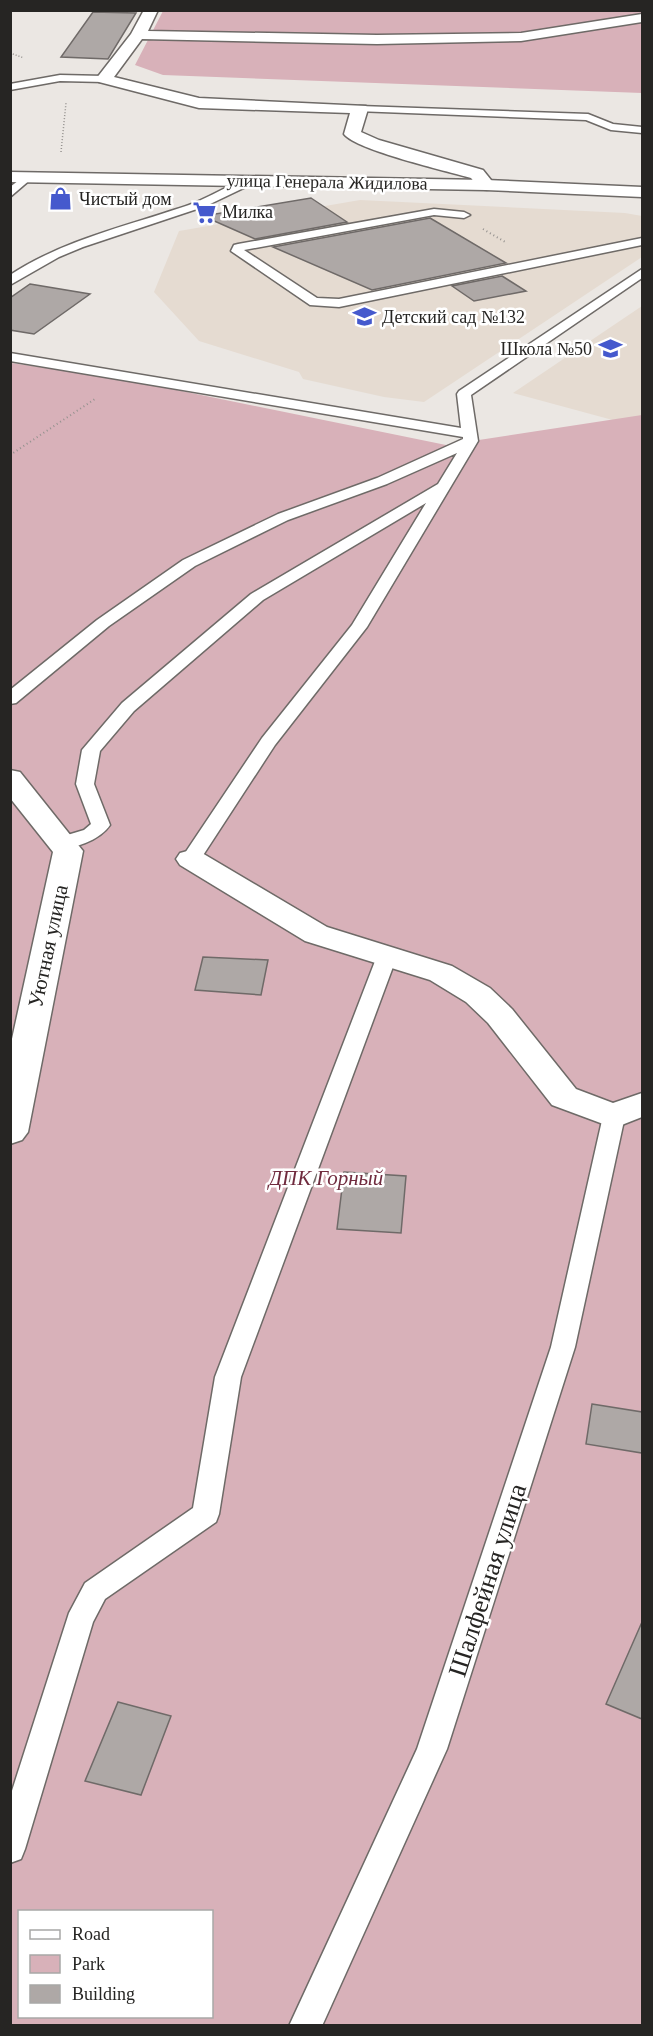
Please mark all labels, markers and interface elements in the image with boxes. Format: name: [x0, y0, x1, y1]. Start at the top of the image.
street label: улица Генерала Жидилова: [226, 170, 428, 194]
shop icon: Чистый дом: [48, 186, 74, 212]
place label: Чистый дом: [79, 189, 172, 209]
supermarket icon: Милка: [191, 199, 217, 225]
place label: Милка: [222, 202, 273, 222]
school or university icon: Детский сад №132: [351, 304, 377, 330]
place label: Детский сад №132: [382, 307, 525, 327]
school or university icon: Школа №50: [597, 336, 623, 362]
place label: Школа №50: [501, 339, 592, 359]
street label: Уютная улица: [23, 882, 73, 1010]
park label: ДПК Горный: [267, 1166, 384, 1190]
street label: Шалфейная улица: [443, 1479, 533, 1680]
legend: [18, 1910, 213, 2018]
text: Road: [72, 1924, 110, 1944]
text: Park: [72, 1954, 105, 1974]
text: Building: [72, 1984, 135, 2004]

